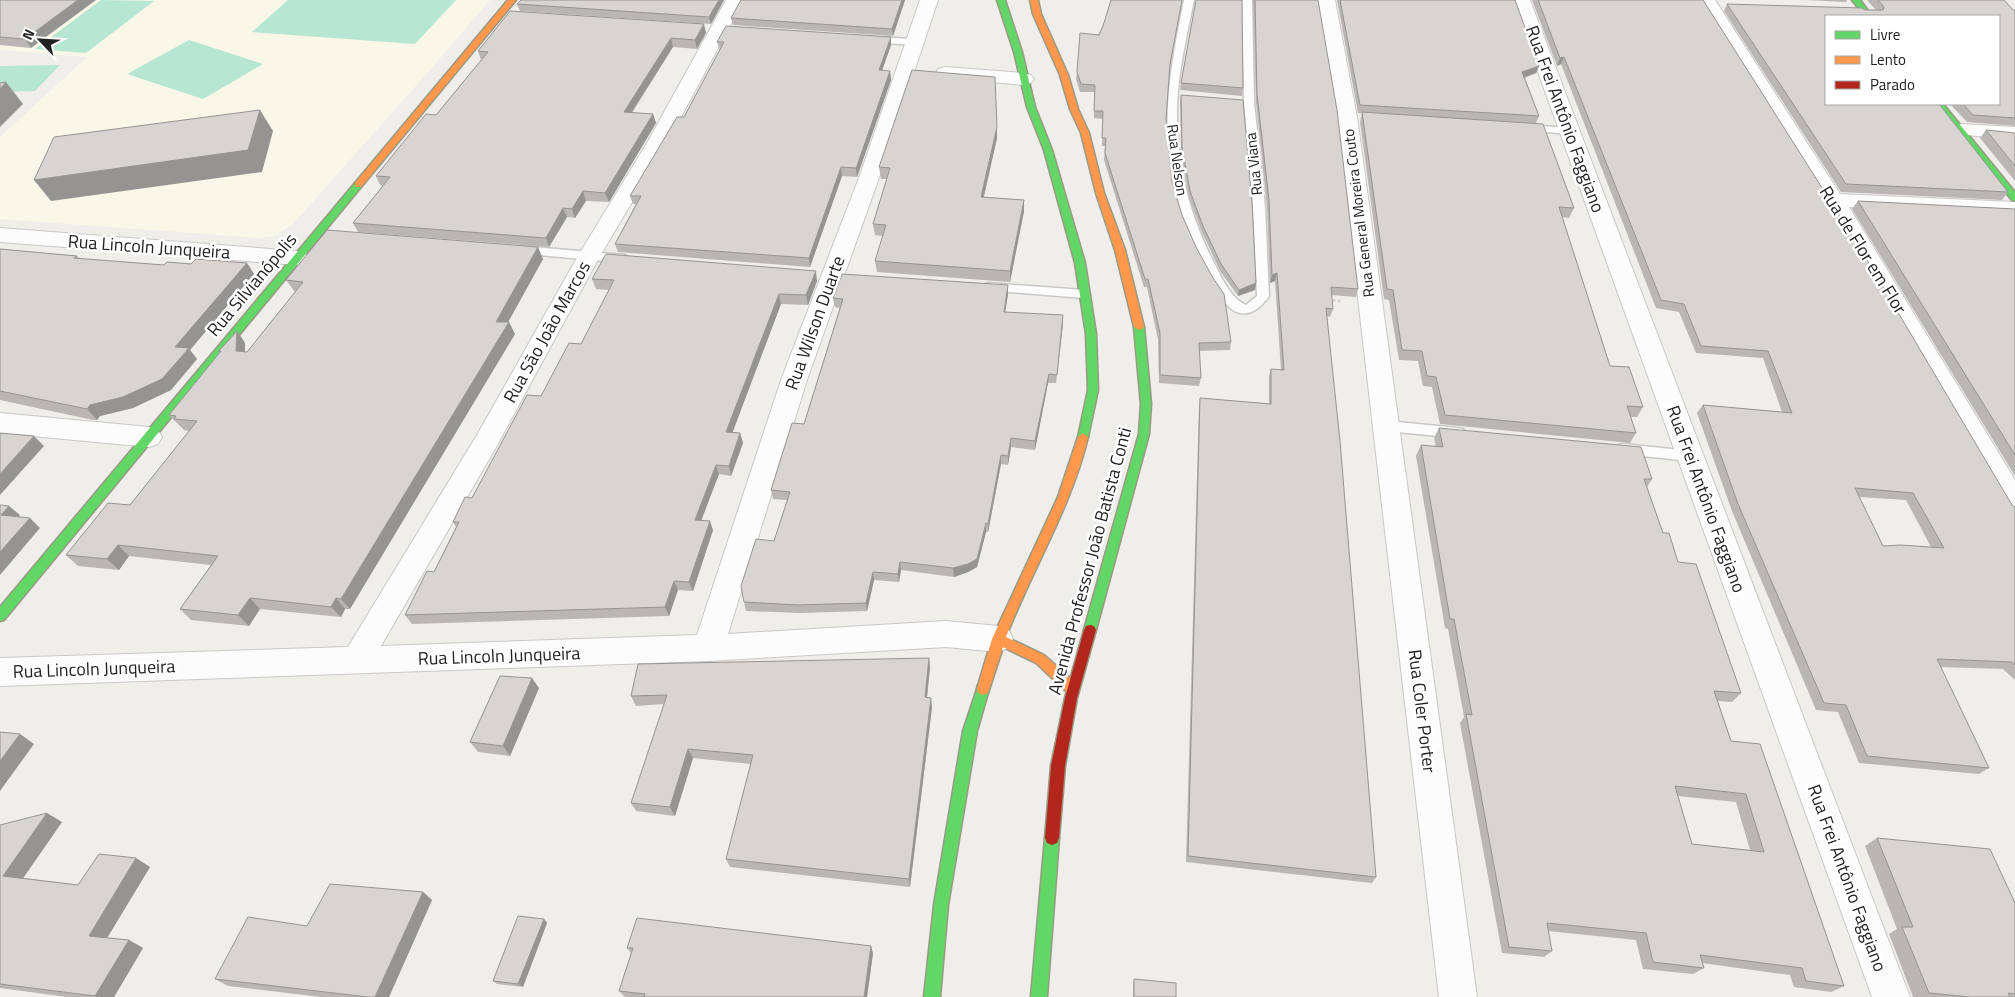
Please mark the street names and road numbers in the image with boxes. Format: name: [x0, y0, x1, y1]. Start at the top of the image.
street label: Rua Frei Antônio Faggiano: [1519, 21, 1612, 216]
street label: Rua Nelson: [1161, 123, 1194, 197]
street label: Rua General Moreira Couto: [1337, 128, 1380, 298]
street label: Rua Viana: [1239, 131, 1268, 197]
street label: Rua de Flor em Flor: [1813, 180, 1914, 319]
street label: Rua Lincoln Junqueira: [67, 227, 231, 266]
street label: Rua Silvianópolis: [200, 227, 303, 342]
street label: Rua Wilson Duarte: [778, 252, 851, 394]
street label: Rua São João Marcos: [496, 256, 597, 408]
street label: Rua Frei Antônio Faggiano: [1660, 401, 1753, 596]
street label: Avenida Professor João Batista Conti: [1041, 424, 1138, 698]
street label: Rua Lincoln Junqueira: [417, 639, 581, 672]
street label: Rua Coler Porter: [1402, 648, 1443, 774]
street label: Rua Lincoln Junqueira: [12, 652, 176, 685]
street label: Rua Frei Antônio Faggiano: [1801, 780, 1894, 975]

